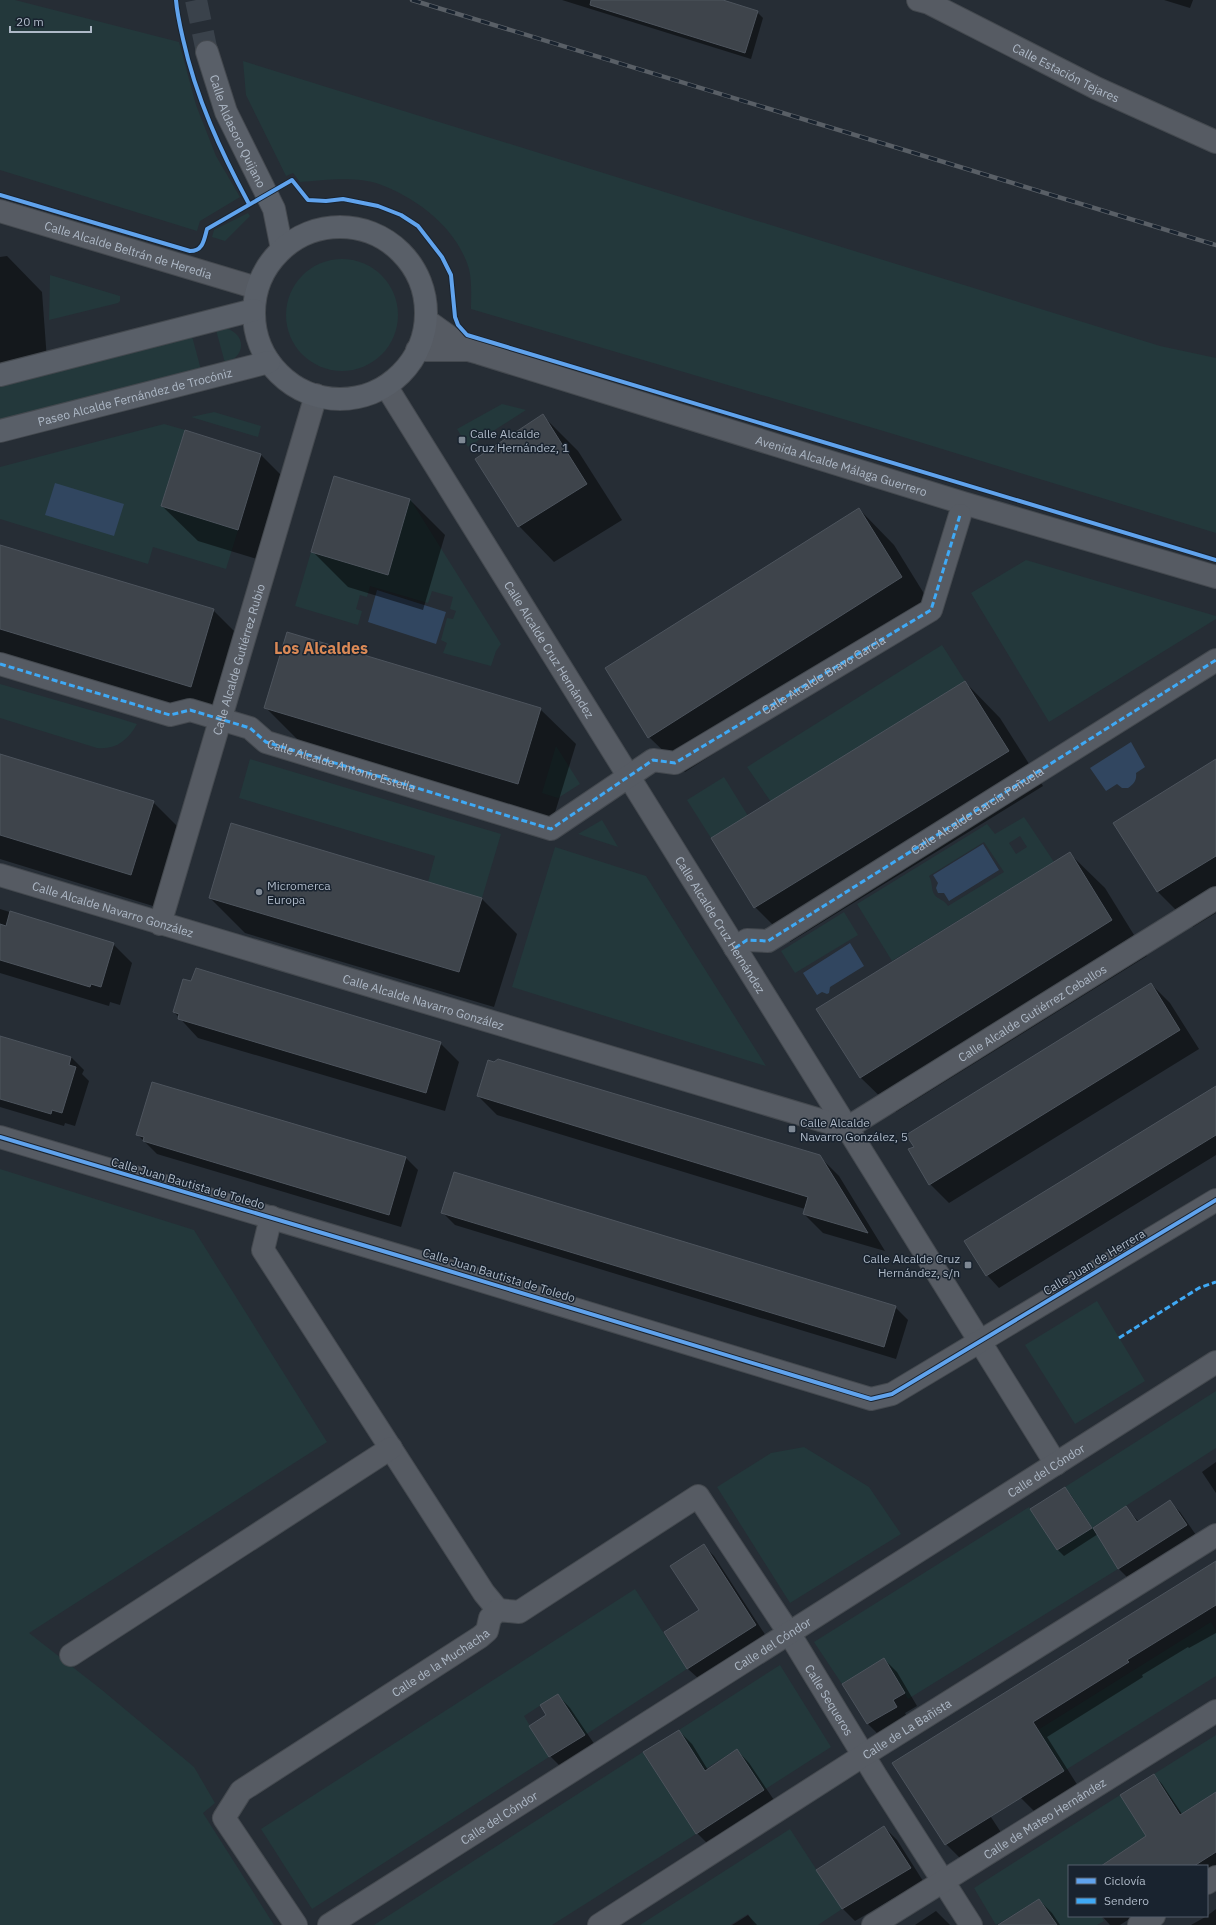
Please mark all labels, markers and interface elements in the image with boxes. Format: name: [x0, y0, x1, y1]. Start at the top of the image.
scale bar: [10, 8, 91, 34]
text: 20 m: [16, 14, 44, 29]
street label: Calle Estación Tejares: [1010, 39, 1122, 105]
street label: Calle Aldasoro Quijano: [207, 73, 270, 190]
street label: Calle Alcalde Beltrán de Heredia: [43, 217, 214, 282]
street label: Paseo Alcalde Fernández de Trocóniz: [36, 364, 234, 429]
place label: Calle Alcalde Cruz Hernández, 1: [470, 426, 569, 455]
street label: Avenida Alcalde Málaga Guerrero: [754, 432, 929, 499]
marker: Calle Alcalde Cruz Hernández, 1: [457, 435, 467, 445]
street label: Calle Alcalde Cruz Hernández: [501, 578, 598, 721]
street label: Calle Alcalde Gutiérrez Rubio: [209, 582, 268, 737]
street label: Calle Alcalde Bravo García: [759, 631, 888, 717]
district label: Los Alcaldes: [274, 638, 368, 658]
street label: Calle Alcalde Antonio Estella: [266, 735, 418, 795]
street label: Calle Alcalde García Peñuela: [908, 762, 1047, 857]
street label: Calle Alcalde Cruz Hernández: [672, 853, 769, 996]
street label: Calle Alcalde Navarro González: [31, 878, 196, 940]
place label: Micromerca Europa: [267, 878, 331, 907]
marker: Micromerca Europa: [254, 887, 264, 897]
street label: Calle Alcalde Gutiérrez Ceballos: [955, 961, 1109, 1065]
street label: Calle Alcalde Navarro González: [341, 970, 506, 1033]
place label: Calle Alcalde Navarro González, 5: [800, 1115, 908, 1144]
marker: Calle Alcalde Navarro González, 5: [787, 1124, 797, 1134]
street label: Calle Juan Bautista de Toledo: [110, 1154, 267, 1212]
street label: Calle Juan de Herrera: [1040, 1225, 1148, 1298]
street label: Calle Juan Bautista de Toledo: [421, 1245, 577, 1305]
place label: Calle Alcalde Cruz Hernández, s/n: [863, 1251, 960, 1280]
marker: Calle Alcalde Cruz Hernández, s/n: [963, 1260, 973, 1270]
street label: Calle del Cóndor: [1004, 1440, 1088, 1500]
street label: Calle del Cóndor: [731, 1613, 814, 1674]
street label: Calle de la Muchacha: [388, 1625, 493, 1700]
street label: Calle Sequeros: [802, 1661, 857, 1738]
street label: Calle de La Bañista: [859, 1695, 954, 1762]
street label: Calle de Mateo Hernández: [980, 1774, 1109, 1862]
street label: Calle del Cóndor: [457, 1787, 541, 1847]
legend: [1068, 1865, 1208, 1917]
text: Ciclovía: [1104, 1873, 1146, 1888]
text: Sendero: [1104, 1893, 1149, 1908]

